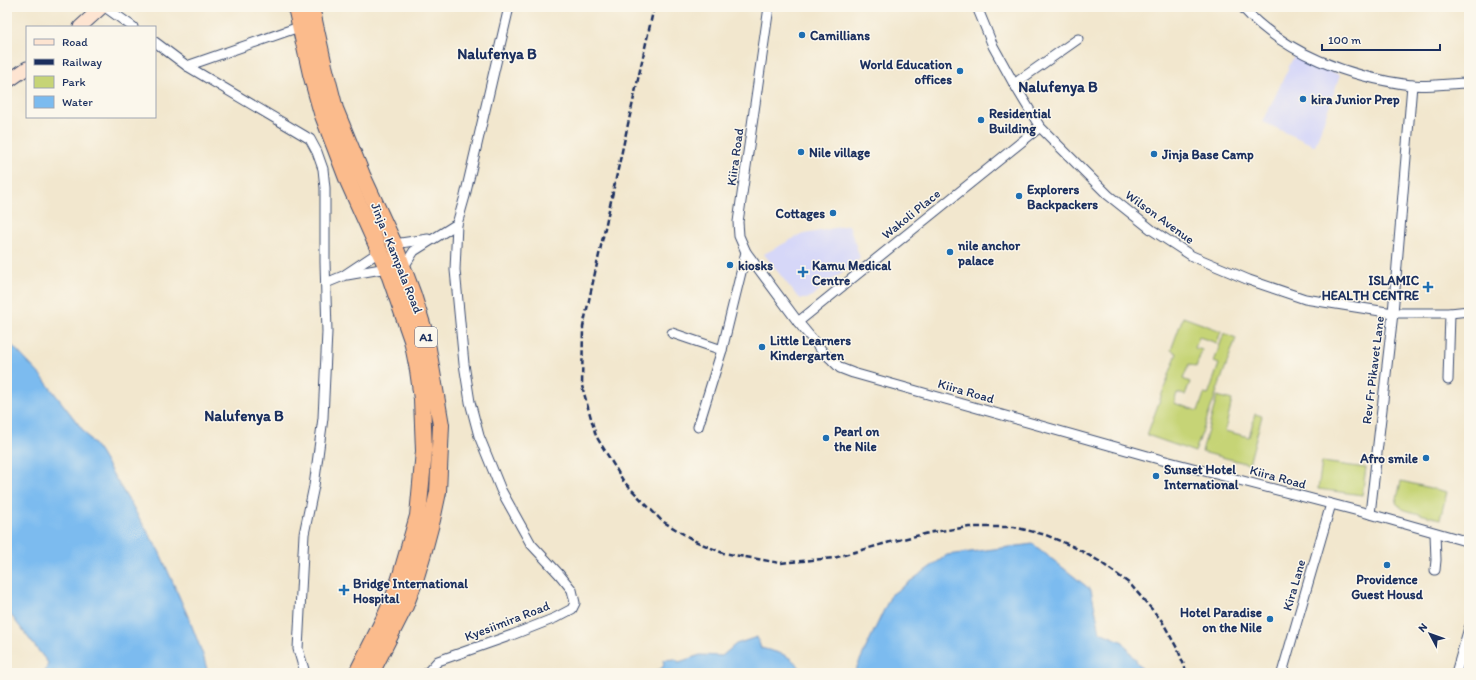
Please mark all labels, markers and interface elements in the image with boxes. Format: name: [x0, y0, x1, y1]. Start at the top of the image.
legend: [26, 26, 156, 118]
scale bar: [1322, 26, 1440, 52]
place label: Camillians: [810, 28, 870, 43]
marker: Camillians: [797, 30, 807, 40]
text: 100 m: [1328, 33, 1361, 47]
text: Road: [62, 35, 88, 49]
district label: Nalufenya B: [457, 45, 537, 64]
text: Railway: [62, 55, 102, 69]
place label: World Education offices: [860, 57, 953, 87]
marker: World Education offices: [955, 66, 965, 76]
text: Park: [62, 75, 86, 89]
district label: Nalufenya B: [1018, 78, 1098, 97]
place label: kira Junior Prep: [1311, 92, 1400, 108]
marker: kira Junior Prep: [1298, 94, 1308, 104]
text: Water: [62, 95, 93, 109]
place label: Residential Building: [989, 106, 1051, 137]
marker: Residential Building: [976, 115, 986, 125]
street label: Kiira Road: [724, 127, 746, 187]
place label: Nile village: [809, 145, 870, 161]
marker: Nile village: [796, 147, 806, 157]
place label: Jinja Base Camp: [1161, 147, 1254, 163]
marker: Jinja Base Camp: [1149, 149, 1159, 159]
place label: Explorers Backpackers: [1027, 182, 1098, 213]
street label: Wakoli Place: [879, 186, 943, 242]
street label: Wilson Avenue: [1123, 187, 1197, 247]
marker: Explorers Backpackers: [1014, 191, 1024, 201]
street label: Jinja - Kampala Road: [368, 200, 426, 316]
place label: Cottages: [776, 206, 825, 222]
marker: Cottages: [828, 208, 838, 218]
place label: nile anchor palace: [957, 238, 1021, 269]
marker: nile anchor palace: [945, 247, 955, 257]
place label: kiosks: [738, 258, 773, 273]
place label: Kamu Medical Centre: [812, 258, 892, 288]
marker: kiosks: [725, 260, 735, 270]
marker: Kamu Medical Centre: [797, 266, 809, 278]
place label: ISLAMIC HEALTH CENTRE: [1322, 273, 1420, 303]
marker: ISLAMIC HEALTH CENTRE: [1422, 281, 1434, 293]
street label: Rev Fr Pikavet Lane: [1359, 315, 1387, 425]
road number: A1: [415, 327, 437, 347]
place label: Little Learners Kindergarten: [770, 333, 851, 364]
marker: Little Learners Kindergarten: [757, 342, 767, 352]
street label: Kiira Road: [936, 376, 996, 406]
district label: Nalufenya B: [204, 407, 284, 426]
place label: Pearl on the Nile: [834, 424, 880, 454]
marker: Pearl on the Nile: [821, 433, 831, 443]
place label: Afro smile: [1359, 451, 1418, 466]
marker: Afro smile: [1421, 453, 1431, 463]
place label: Sunset Hotel International: [1164, 462, 1239, 492]
street label: Kiira Road: [1248, 462, 1308, 492]
marker: Sunset Hotel International: [1151, 471, 1161, 481]
street label: Kira Lane: [1280, 558, 1308, 612]
marker: Providence Guest Housd: [1382, 560, 1392, 570]
place label: Providence Guest Housd: [1351, 572, 1424, 602]
place label: Bridge International Hospital: [353, 576, 468, 607]
marker: Bridge International Hospital: [338, 584, 350, 596]
street label: Kyesiimira Road: [462, 598, 552, 644]
place label: Hotel Paradise on the Nile: [1180, 605, 1262, 635]
marker: Hotel Paradise on the Nile: [1265, 614, 1275, 624]
north arrow: [1410, 614, 1450, 654]
text: N: [1415, 621, 1430, 635]

